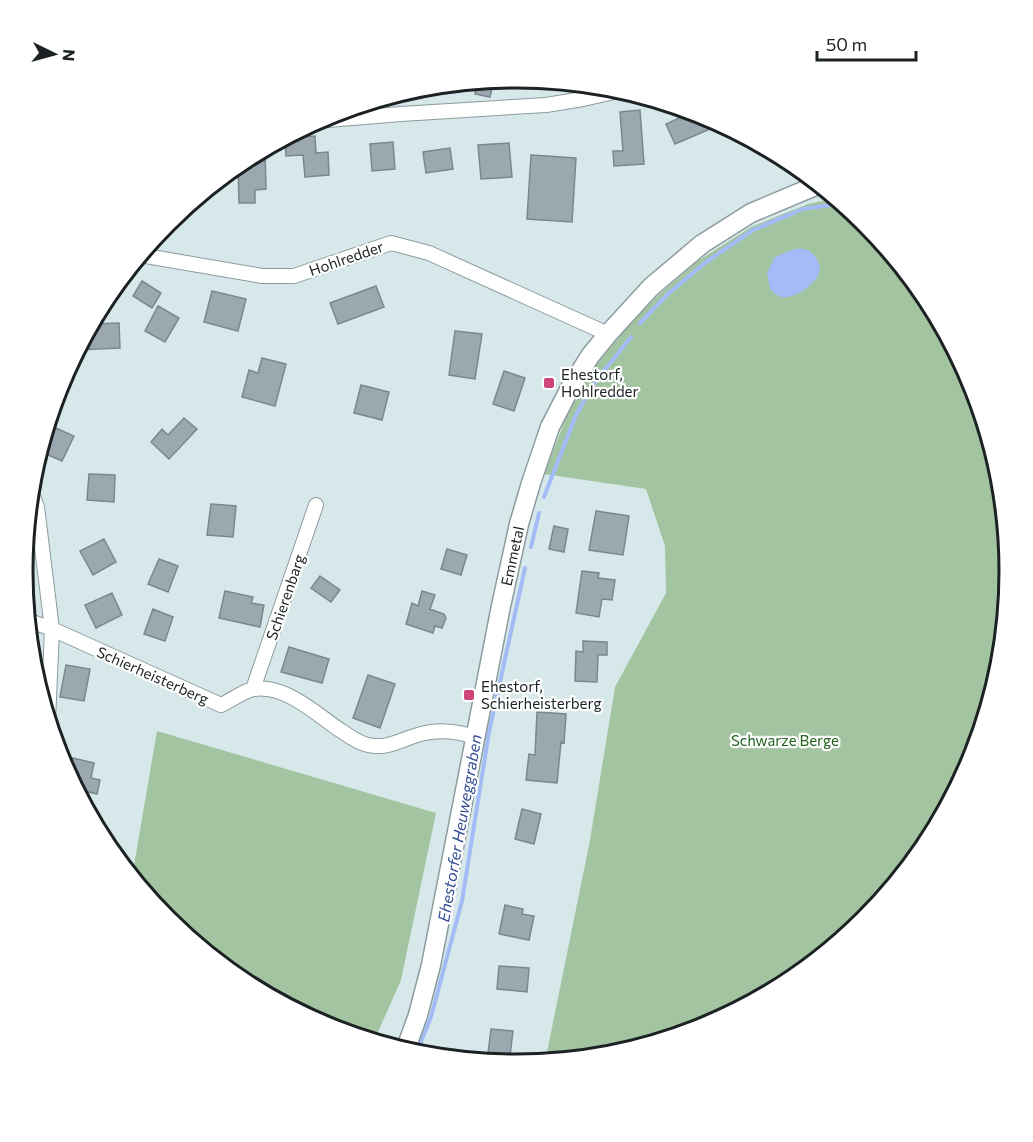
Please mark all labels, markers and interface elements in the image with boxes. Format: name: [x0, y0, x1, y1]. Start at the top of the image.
north arrow: [24, 24, 84, 84]
scale bar: [817, 24, 916, 62]
text: 50 m: [826, 33, 867, 55]
text: N: [59, 49, 79, 62]
street label: Hohlredder: [306, 237, 386, 279]
place label: Ehestorf, Hohlredder: [561, 365, 639, 400]
marker: Ehestorf, Hohlredder: [542, 376, 556, 390]
street label: Emmetal: [497, 524, 527, 587]
street label: Schierenbarg: [262, 552, 308, 642]
street label: Schierheisterberg: [94, 642, 212, 708]
place label: Ehestorf, Schierheisterberg: [481, 677, 602, 712]
marker: Ehestorf, Schierheisterberg: [462, 688, 476, 702]
park label: Schwarze Berge: [731, 731, 839, 749]
water label: Ehestorfer Heuweggraben: [433, 733, 485, 923]

